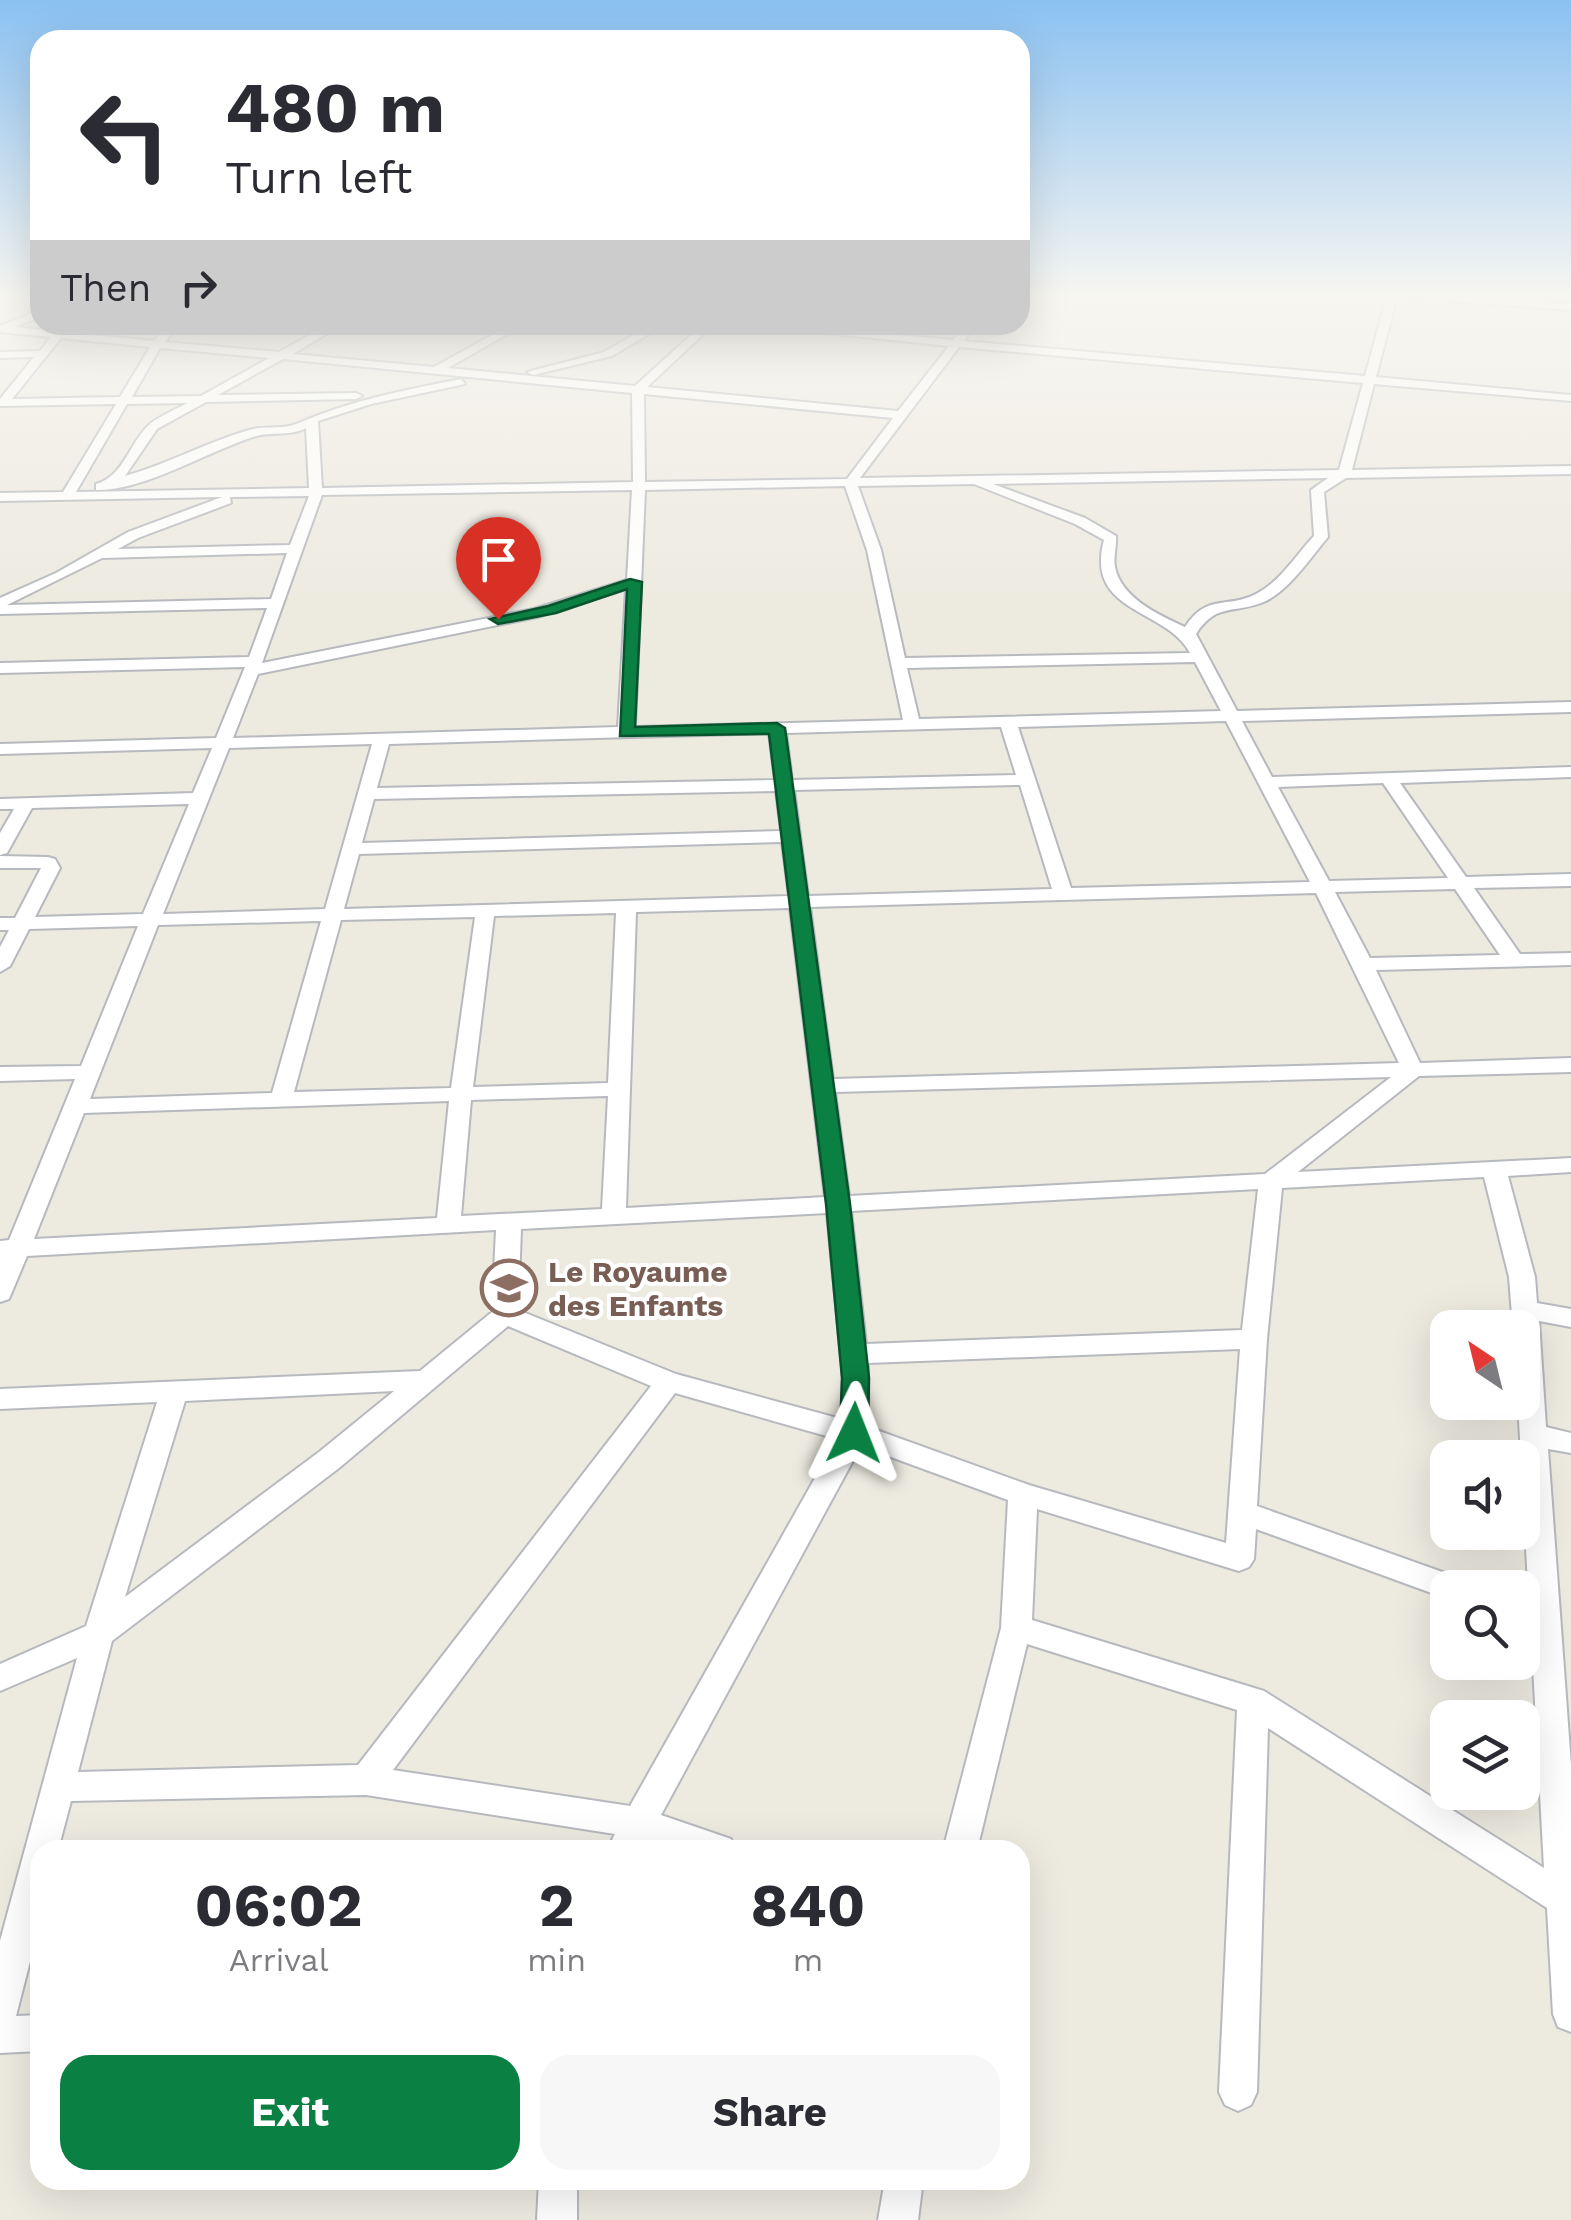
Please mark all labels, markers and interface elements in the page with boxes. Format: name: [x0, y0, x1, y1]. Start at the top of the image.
text: 480 m: [225, 67, 445, 149]
icon: left: [60, 70, 190, 200]
text: Turn left: [225, 151, 412, 204]
icon: right: [171, 260, 226, 315]
text: Then: [60, 266, 151, 310]
pin: [456, 517, 541, 620]
icon: arrive: [471, 532, 526, 587]
place label: Le Royaume des Enfants: [548, 1254, 728, 1323]
school or university icon: Le Royaume des Enfants: [479, 1258, 539, 1318]
north arrow: [1430, 1310, 1540, 1420]
map controls: [1430, 1310, 1540, 1810]
position arrow: [802, 1381, 906, 1485]
button: sound: [1430, 1440, 1540, 1550]
button: search: [1430, 1570, 1540, 1680]
button: layers: [1430, 1700, 1540, 1810]
text: 06:02: [195, 1870, 363, 1941]
text: 2: [539, 1870, 574, 1941]
text: 840: [750, 1870, 865, 1941]
text: Arrival: [229, 1941, 329, 1979]
text: min: [527, 1941, 586, 1979]
text: m: [793, 1941, 823, 1979]
button: Exit: [60, 2055, 520, 2170]
button: Share: [540, 2055, 1000, 2170]

